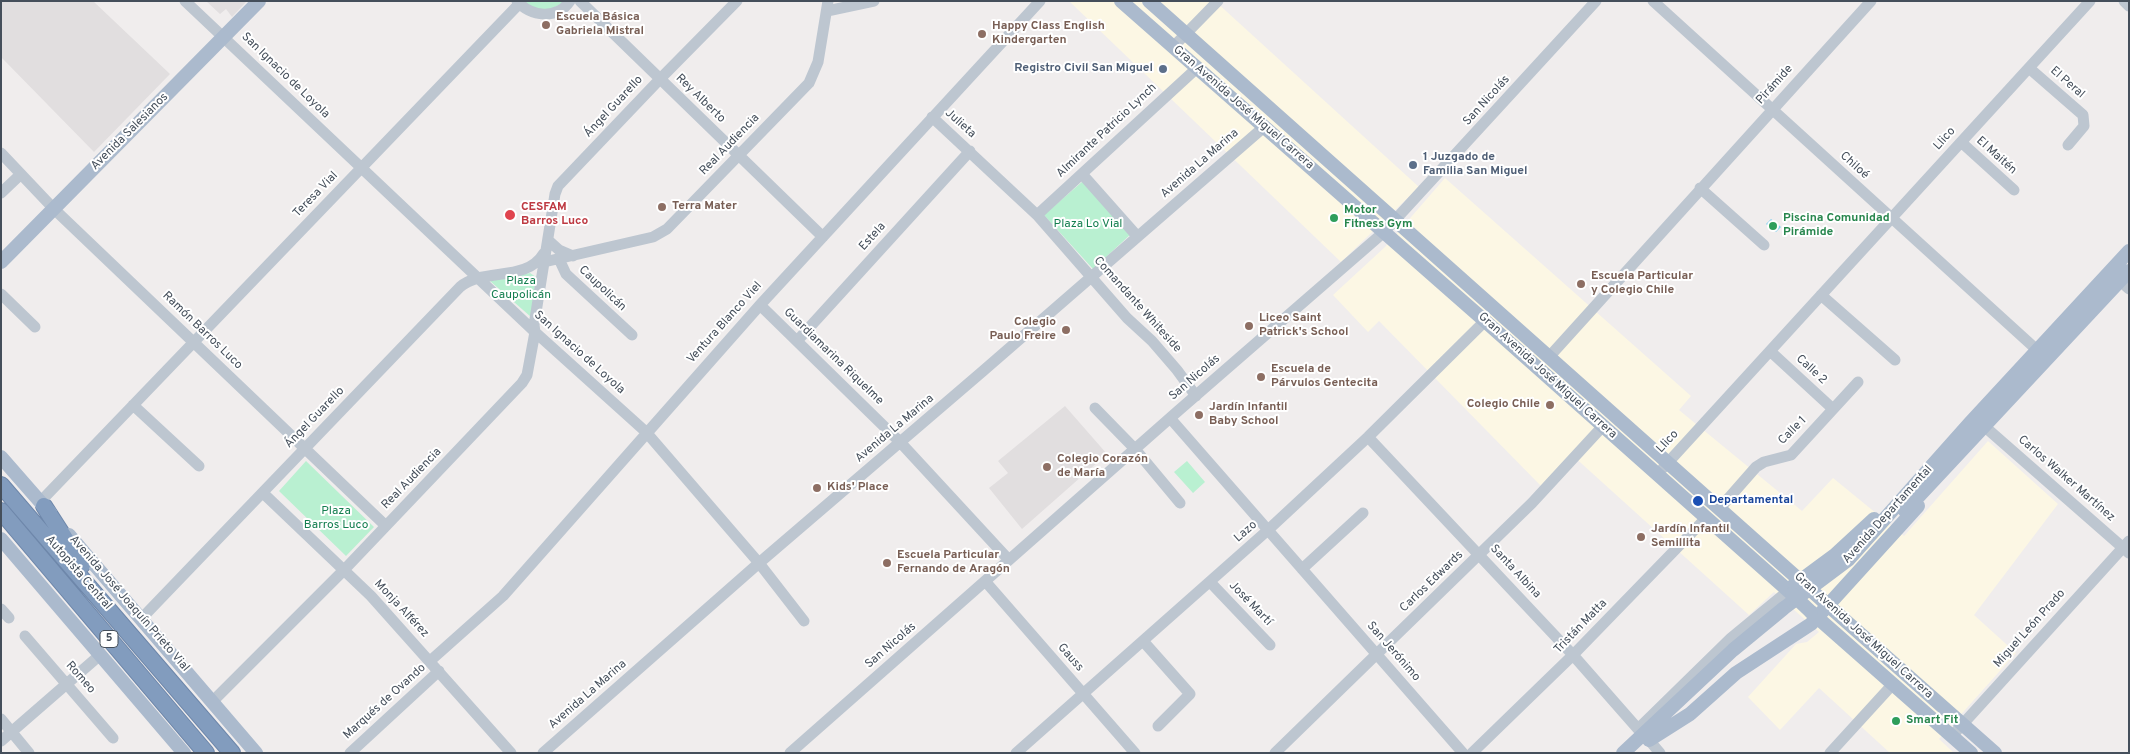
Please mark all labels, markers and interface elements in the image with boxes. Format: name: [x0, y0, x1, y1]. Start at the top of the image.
place label: Escuela Básica Gabriela Mistral: [556, 11, 644, 39]
marker: Escuela Básica Gabriela Mistral: [540, 19, 552, 31]
place label: Happy Class English Kindergarten: [992, 20, 1105, 48]
marker: Happy Class English Kindergarten: [976, 28, 988, 40]
street label: San Ignacio de Loyola: [238, 30, 332, 122]
street label: Gran Avenida José Miguel Carrera: [1170, 43, 1316, 173]
place label: Registro Civil San Miguel: [1014, 62, 1153, 76]
street label: Pirámide: [1754, 62, 1796, 108]
marker: Registro Civil San Miguel: [1157, 63, 1169, 75]
street label: El Peral: [2047, 64, 2087, 102]
street label: Rey Alberto: [672, 72, 728, 126]
street label: Ángel Guarello: [582, 73, 646, 141]
street label: San Nicolás: [1461, 73, 1513, 129]
street label: Almirante Patricio Lynch: [1054, 81, 1160, 181]
street label: Avenida Salesianos: [88, 90, 172, 174]
street label: Julieta: [942, 106, 978, 142]
street label: Real Audiencia: [697, 111, 763, 179]
street label: Llico: [1931, 125, 1959, 153]
street label: Avenida La Marina: [1158, 126, 1242, 202]
street label: El Maitén: [1973, 134, 2019, 178]
street label: Chiloé: [1837, 149, 1871, 183]
place label: 1 Juzgado de Familia San Miguel: [1423, 151, 1528, 179]
marker: 1 Juzgado de Familia San Miguel: [1407, 159, 1419, 171]
street label: Teresa Vial: [291, 169, 341, 221]
place label: Terra Mater: [672, 200, 737, 214]
place label: CESFAM Barros Luco: [521, 201, 588, 229]
marker: Terra Mater: [656, 201, 668, 213]
place label: Motor Fitness Gym: [1344, 204, 1412, 232]
marker: CESFAM Barros Luco: [503, 208, 517, 222]
marker: Motor Fitness Gym: [1328, 212, 1340, 224]
place label: Piscina Comunidad Pirámide: [1783, 212, 1890, 240]
park label: Plaza Lo Vial: [1054, 218, 1122, 232]
street label: Estela: [857, 220, 889, 254]
marker: Piscina Comunidad Pirámide: [1767, 220, 1779, 232]
street label: Comandante Whiteside: [1090, 254, 1184, 356]
street label: Caupolicán: [575, 263, 629, 315]
place label: Escuela Particular y Colegio Chile: [1591, 270, 1693, 298]
park label: Plaza Caupolicán: [491, 275, 551, 303]
marker: Escuela Particular y Colegio Chile: [1575, 278, 1587, 290]
street label: Ventura Blanco Viel: [685, 279, 765, 367]
street label: Ramón Barros Luco: [159, 289, 245, 373]
street label: Guardiamarina Riquelme: [780, 305, 886, 409]
street label: San Ignacio de Loyola: [531, 308, 627, 398]
street label: Gran Avenida José Miguel Carrera: [1475, 310, 1619, 442]
place label: Liceo Saint Patrick's School: [1259, 312, 1348, 340]
place label: Colegio Paulo Freire: [989, 316, 1056, 344]
marker: Liceo Saint Patrick's School: [1243, 320, 1255, 332]
marker: Colegio Paulo Freire: [1060, 324, 1072, 336]
street label: San Nicolás: [1167, 352, 1223, 404]
street label: Calle 2: [1793, 352, 1829, 388]
place label: Escuela de Párvulos Gentecita: [1271, 363, 1378, 391]
marker: Escuela de Párvulos Gentecita: [1255, 371, 1267, 383]
street label: Ángel Guarello: [282, 384, 348, 452]
street label: Avenida La Marina: [853, 392, 937, 466]
place label: Colegio Chile: [1467, 398, 1540, 412]
marker: Colegio Chile: [1544, 399, 1556, 411]
place label: Jardín Infantil Baby School: [1209, 401, 1288, 429]
marker: Jardín Infantil Baby School: [1193, 409, 1205, 421]
street label: Calle 1: [1776, 414, 1810, 448]
street label: Llico: [1654, 428, 1682, 456]
street label: Carlos Walker Martínez: [2015, 433, 2117, 525]
street label: Real Audiencia: [379, 445, 445, 513]
place label: Colegio Corazón de María: [1057, 453, 1148, 481]
marker: Colegio Corazón de María: [1041, 461, 1053, 473]
street label: Avenida Departamental: [1840, 463, 1936, 567]
place label: Kids' Place: [827, 481, 889, 495]
marker: Kids' Place: [811, 482, 823, 494]
marker: Departamental: [1691, 494, 1705, 508]
place label: Departamental: [1709, 494, 1793, 508]
park label: Plaza Barros Luco: [304, 505, 368, 533]
street label: Lazo: [1232, 518, 1260, 546]
place label: Jardín Infantil Semillita: [1651, 523, 1730, 551]
marker: Jardín Infantil Semillita: [1635, 531, 1647, 543]
street label: Autopista Central: [42, 533, 114, 613]
street label: Avenida José Joaquín Prieto Vial: [66, 533, 192, 675]
street label: Santa Albina: [1487, 542, 1543, 602]
street label: Carlos Edwards: [1397, 548, 1467, 616]
place label: Escuela Particular Fernando de Aragón: [897, 549, 1010, 577]
marker: Escuela Particular Fernando de Aragón: [881, 557, 893, 569]
street label: Gran Avenida José Miguel Carrera: [1791, 570, 1935, 702]
street label: Monja Alférez: [371, 577, 431, 641]
street label: José Martí: [1225, 579, 1275, 629]
street label: Miguel León Prado: [1991, 587, 2069, 671]
street label: Tristán Matta: [1551, 597, 1611, 657]
street label: San Jerónimo: [1363, 619, 1423, 685]
street label: San Nicolás: [863, 620, 919, 672]
road number: 5: [100, 630, 118, 648]
street label: Gauss: [1054, 641, 1086, 675]
street label: Avenida La Marina: [546, 657, 630, 733]
street label: Romeo: [62, 659, 98, 697]
street label: Marqués de Ovando: [341, 661, 429, 743]
place label: Smart Fit: [1906, 714, 1958, 728]
marker: Smart Fit: [1890, 715, 1902, 727]

